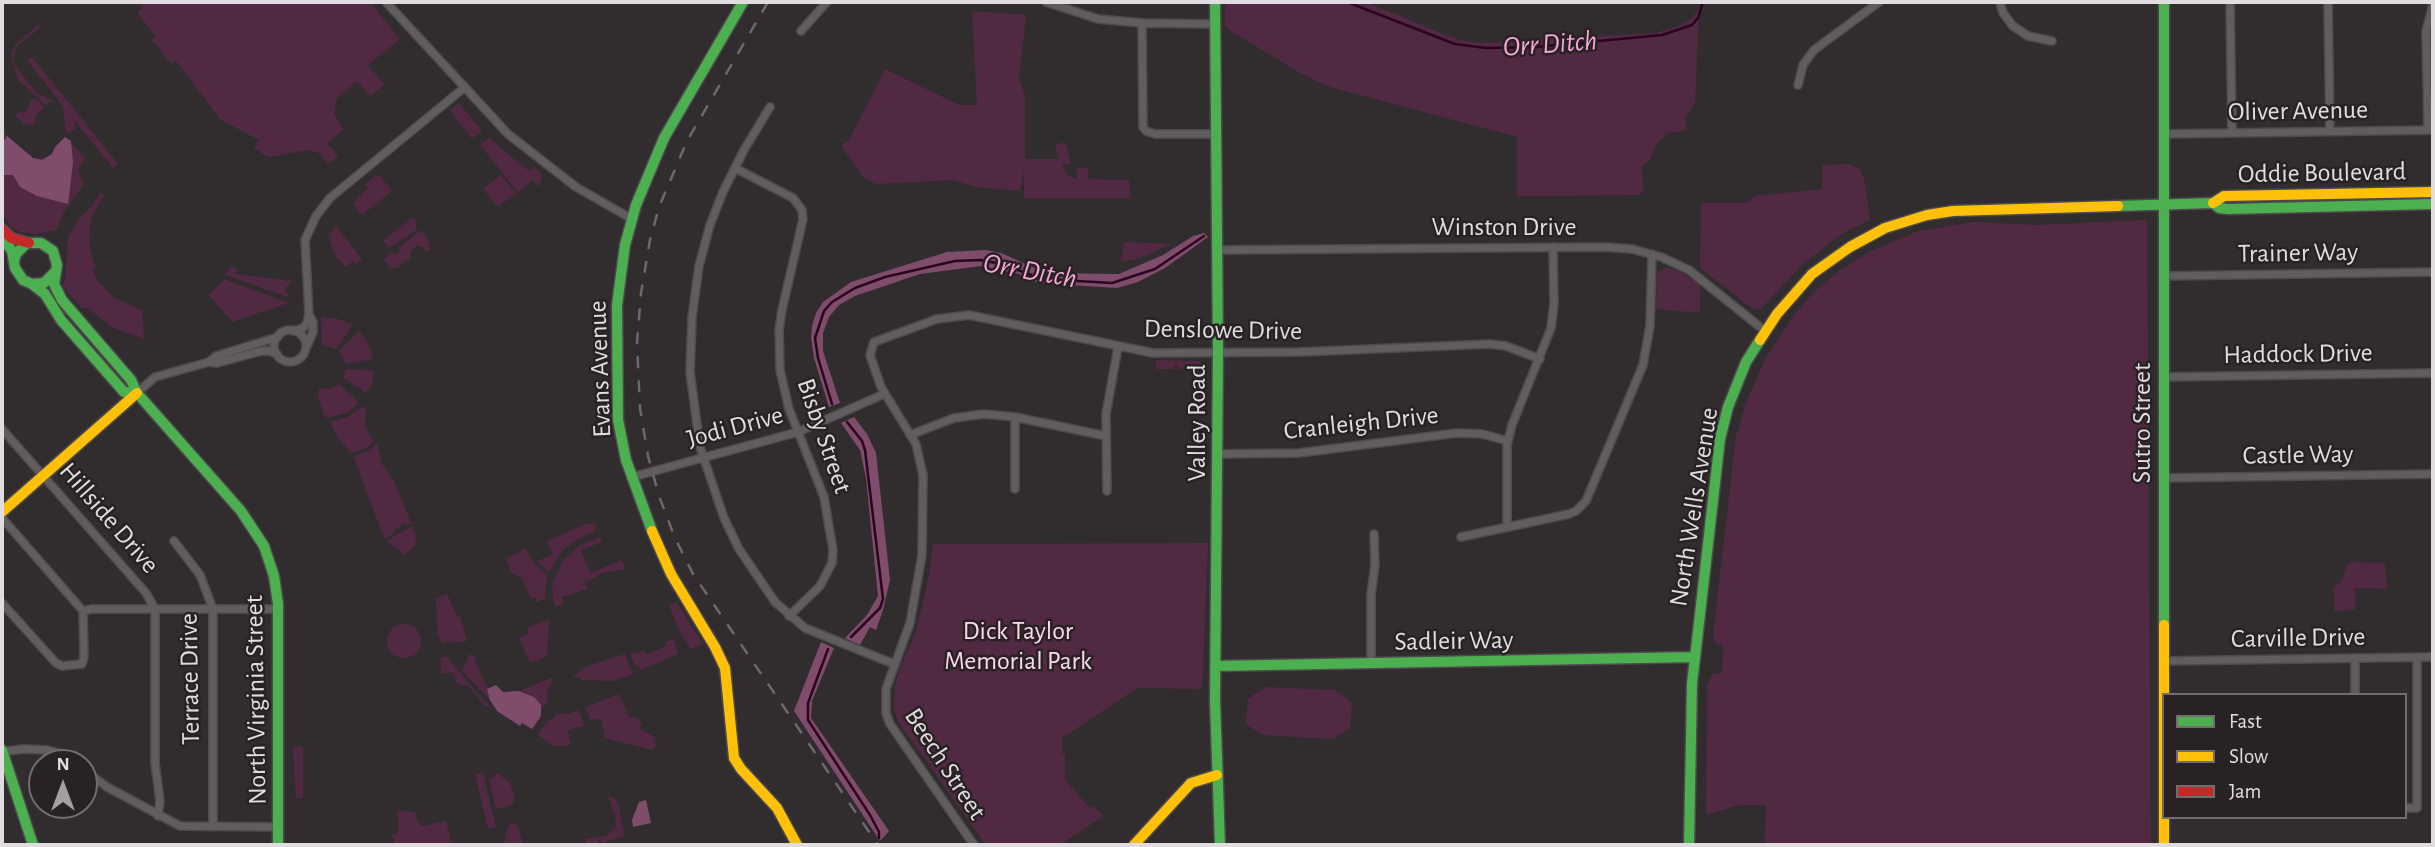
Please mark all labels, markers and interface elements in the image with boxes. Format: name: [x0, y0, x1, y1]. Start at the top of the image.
water label: Orr Ditch: [1502, 24, 1598, 64]
street label: Oliver Avenue: [2228, 94, 2368, 128]
street label: Oddie Boulevard: [2238, 156, 2406, 190]
street label: Winston Drive: [1432, 211, 1576, 243]
street label: Trainer Way: [2238, 236, 2358, 270]
water label: Orr Ditch: [981, 246, 1079, 296]
street label: Evans Avenue: [582, 300, 618, 438]
street label: Denslowe Drive: [1144, 313, 1302, 347]
street label: Haddock Drive: [2223, 337, 2373, 371]
street label: Sutro Street: [2126, 363, 2158, 483]
street label: Valley Road: [1181, 364, 1213, 482]
street label: Bisby Street: [790, 374, 858, 498]
street label: Jodi Drive: [683, 399, 787, 455]
street label: Cranleigh Drive: [1282, 399, 1440, 447]
street label: North Wells Avenue: [1663, 405, 1725, 609]
street label: Castle Way: [2242, 438, 2354, 472]
street label: Hillside Drive: [52, 456, 166, 580]
street label: North Virginia Street: [239, 595, 273, 805]
street label: Terrace Drive: [173, 613, 207, 745]
park label: Dick Taylor Memorial Park: [944, 615, 1092, 676]
street label: Carville Drive: [2231, 621, 2365, 655]
street label: Sadleir Way: [1394, 624, 1514, 658]
legend: [2162, 693, 2407, 819]
street label: Beech Street: [897, 702, 993, 826]
text: Fast: [2229, 711, 2262, 732]
text: Slow: [2229, 746, 2268, 767]
north arrow: [28, 749, 98, 819]
text: N: [56, 755, 70, 774]
text: Jam: [2229, 781, 2261, 802]

